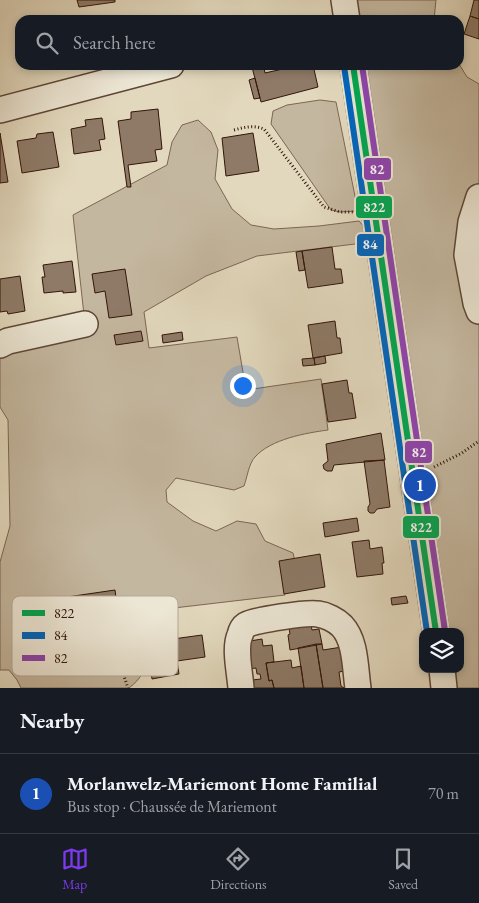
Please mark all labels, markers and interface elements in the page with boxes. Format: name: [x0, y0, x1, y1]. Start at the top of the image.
search box: [15, 15, 464, 70]
icon: search: [33, 29, 61, 57]
text: Search here: [73, 30, 155, 55]
line badge: 82: [363, 157, 392, 181]
text: 82: [370, 160, 385, 178]
line badge: 822: [355, 195, 393, 219]
text: 822: [363, 198, 386, 216]
line badge: 84: [356, 233, 385, 257]
text: 84: [363, 235, 378, 253]
your location: [230, 373, 256, 399]
line badge: 82: [404, 440, 433, 464]
text: 82: [412, 443, 427, 461]
pin: 1: [404, 466, 436, 504]
line badge: 822: [402, 515, 440, 539]
text: 822: [410, 518, 433, 536]
legend: [12, 596, 178, 676]
text: 822: [54, 604, 74, 622]
text: 84: [54, 626, 68, 644]
map controls: [419, 628, 464, 673]
button: layers: [419, 628, 464, 673]
text: 82: [54, 649, 68, 667]
text: Nearby: [20, 707, 84, 734]
text: Morlanwelz-Mariemont Home Familial: [67, 771, 377, 796]
text: 1: [32, 783, 40, 804]
text: 70 m: [428, 783, 459, 804]
text: Bus stop · Chaussée de Mariemont: [67, 796, 277, 817]
tab: Map: [61, 845, 89, 893]
tab: Directions: [210, 845, 267, 893]
tab: Saved: [388, 845, 418, 893]

